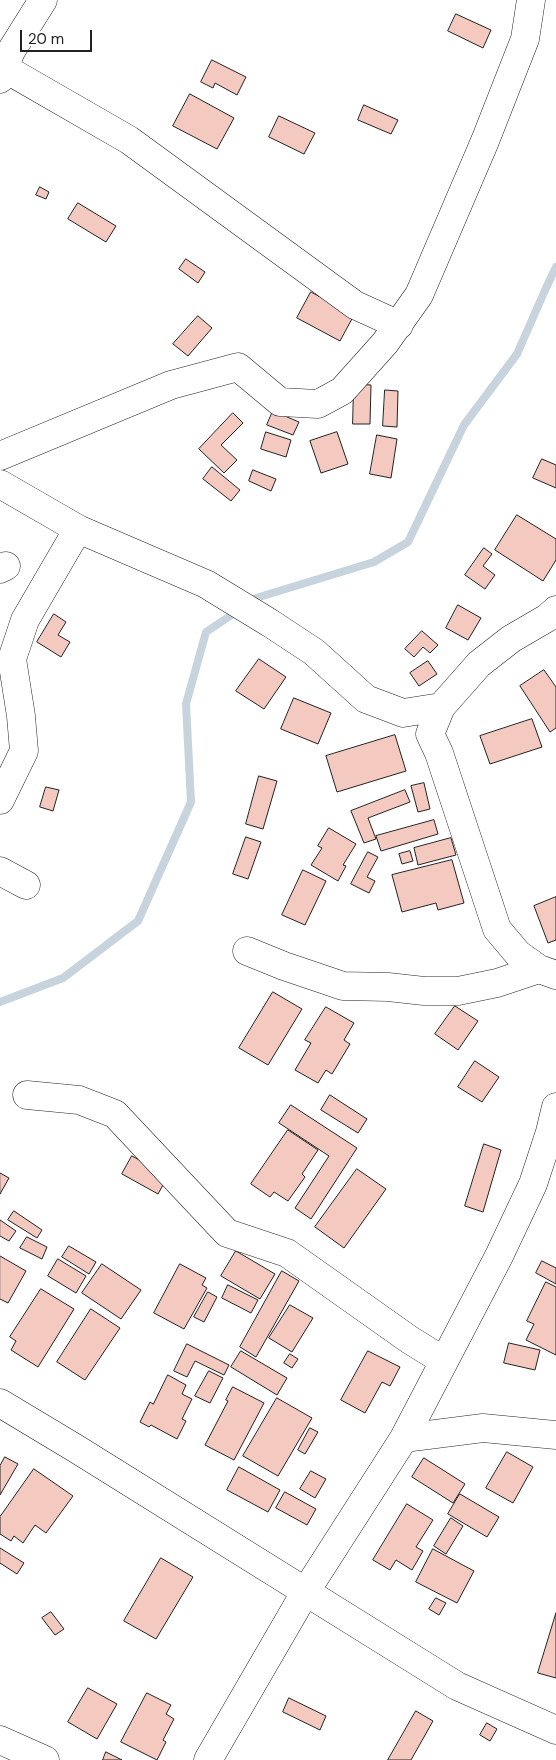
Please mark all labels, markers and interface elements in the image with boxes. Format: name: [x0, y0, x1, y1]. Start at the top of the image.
scale bar: [22, 20, 95, 52]
text: 20 m: [28, 29, 64, 49]

